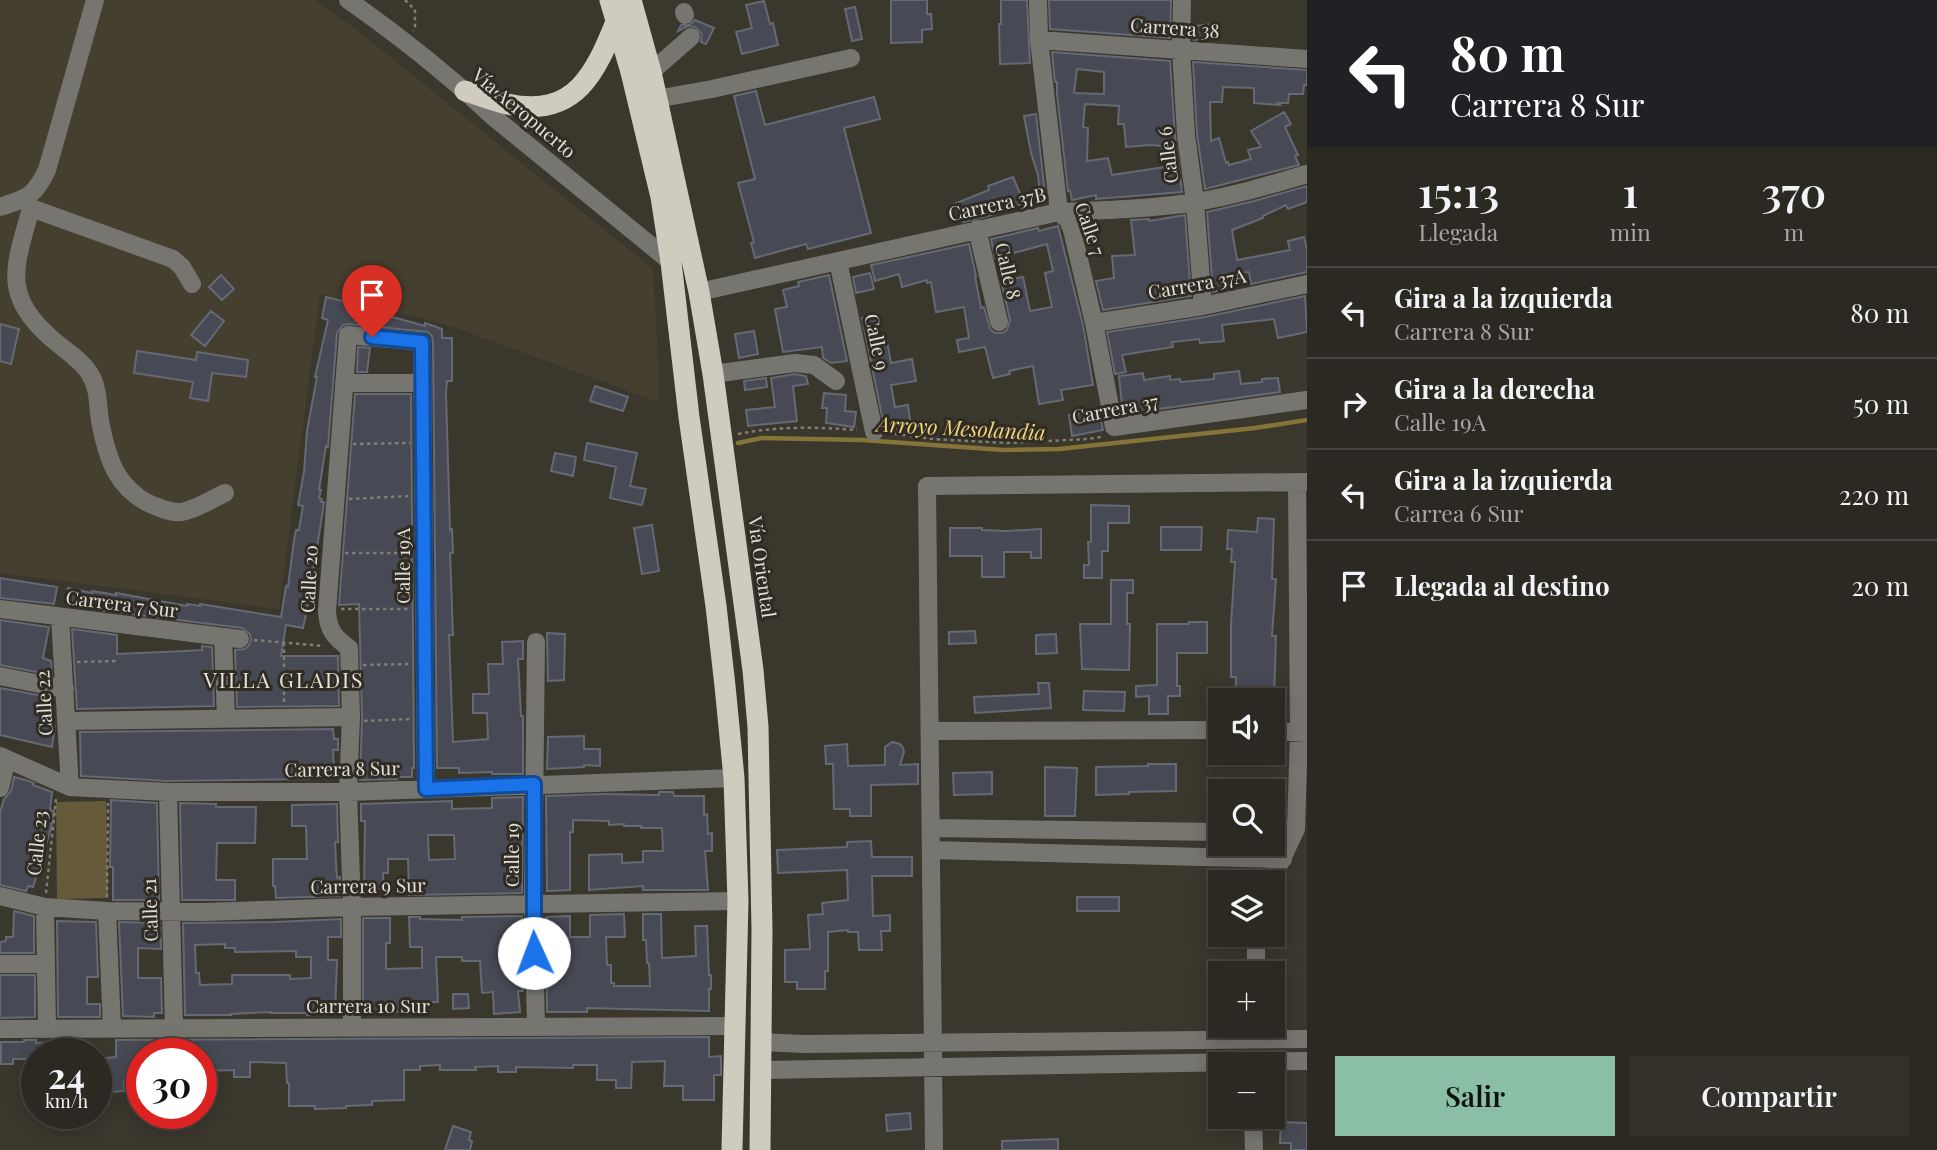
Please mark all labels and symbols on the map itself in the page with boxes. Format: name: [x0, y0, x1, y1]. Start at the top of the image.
street label: Carrera 38: [1129, 11, 1221, 43]
street label: Vía Aeropuerto: [466, 60, 582, 163]
street label: Calle 6: [1151, 125, 1183, 185]
street label: Carrera 37B: [946, 180, 1048, 226]
street label: Calle 7: [1070, 198, 1112, 259]
street label: Calle 8: [990, 240, 1028, 302]
street label: Carrera 37A: [1146, 261, 1249, 304]
pin: [342, 265, 402, 337]
street label: Calle 9: [859, 311, 897, 372]
street label: Carrera 37: [1069, 387, 1160, 429]
water label: Arroyo Mesolandia: [874, 408, 1046, 445]
street label: Vía Oriental: [743, 514, 783, 620]
street label: Calle 19A: [389, 527, 415, 604]
street label: Calle 20: [293, 544, 323, 614]
street label: Carrera 7 Sur: [64, 583, 180, 623]
district label: VILLA GLADIS: [203, 665, 364, 693]
street label: Calle 22: [28, 670, 58, 737]
street label: Carrera 8 Sur: [284, 754, 400, 782]
street label: Calle 23: [20, 809, 52, 877]
street label: Calle 19: [498, 823, 524, 887]
street label: Carrera 9 Sur: [310, 871, 426, 899]
street label: Calle 21: [135, 878, 163, 942]
position arrow: [497, 916, 571, 990]
street label: Carrera 10 Sur: [306, 992, 431, 1018]
speed limit sign: 30: [126, 1038, 217, 1129]

